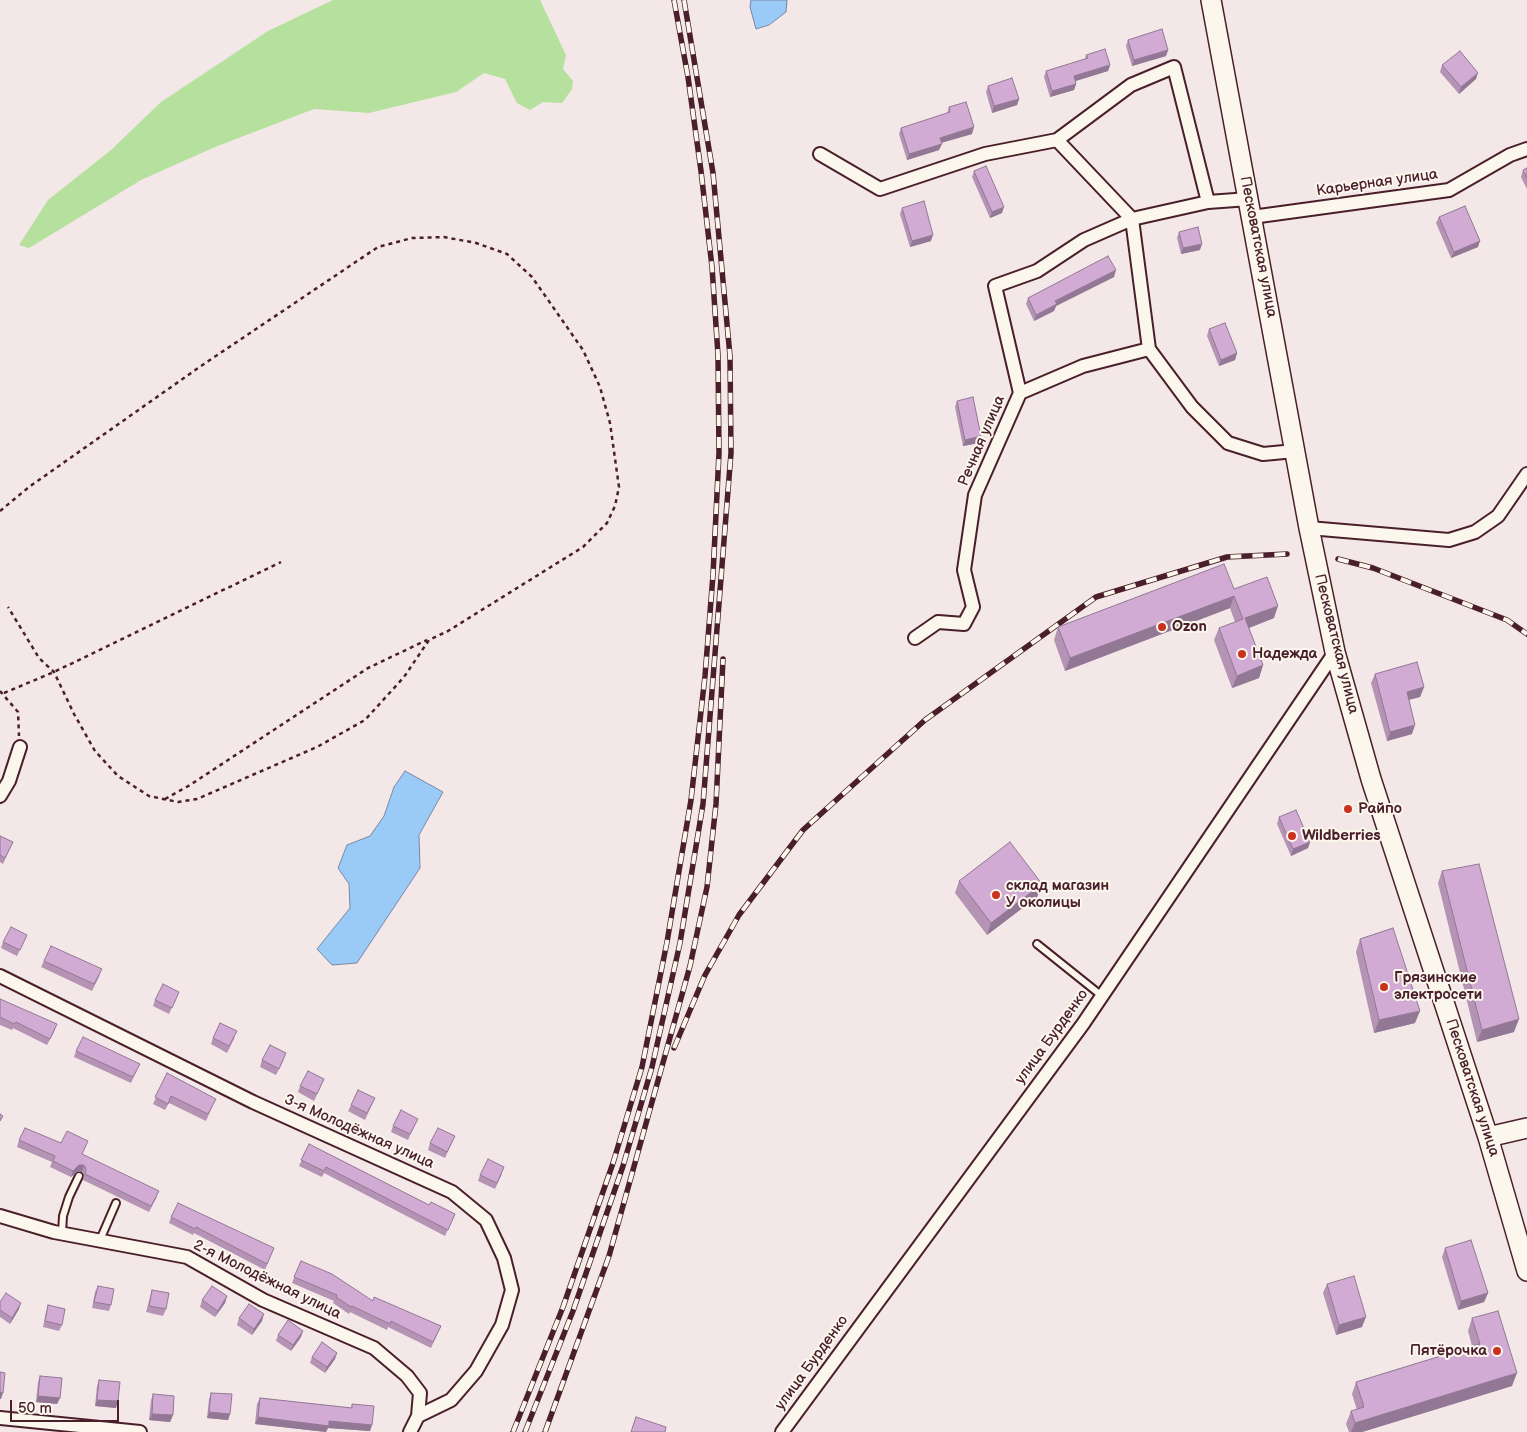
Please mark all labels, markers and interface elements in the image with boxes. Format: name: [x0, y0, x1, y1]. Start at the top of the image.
street label: Карьерная улица: [1315, 166, 1439, 200]
street label: Песковатская улица: [1235, 175, 1281, 319]
street label: Речная улица: [955, 393, 1009, 489]
street label: Песковатская улица: [1310, 572, 1362, 716]
place label: Ozon: [1172, 618, 1207, 636]
marker: Ozon: [1156, 621, 1168, 633]
place label: Надежда: [1252, 645, 1317, 663]
marker: Надежда: [1236, 648, 1248, 660]
place label: Райпо: [1358, 800, 1402, 818]
marker: Райпо: [1342, 803, 1354, 815]
place label: Wildberries: [1302, 827, 1381, 845]
marker: Wildberries: [1286, 830, 1298, 842]
place label: склад магазин У околицы: [1006, 877, 1109, 912]
marker: склад магазин У околицы: [990, 889, 1002, 901]
place label: Грязинские электросети: [1394, 969, 1482, 1004]
marker: Грязинские электросети: [1378, 981, 1390, 993]
street label: улица Бурденко: [1012, 986, 1092, 1088]
street label: Песковатская улица: [1441, 1017, 1503, 1159]
street label: 3-я Молодёжная улица: [281, 1091, 437, 1173]
street label: 2-я Молодёжная улица: [190, 1236, 344, 1324]
street label: улица Бурденко: [772, 1312, 852, 1414]
place label: Пятёрочка: [1410, 1342, 1487, 1360]
marker: Пятёрочка: [1491, 1345, 1503, 1357]
scale bar: [12, 1390, 121, 1422]
text: 50 m: [18, 1399, 52, 1418]

